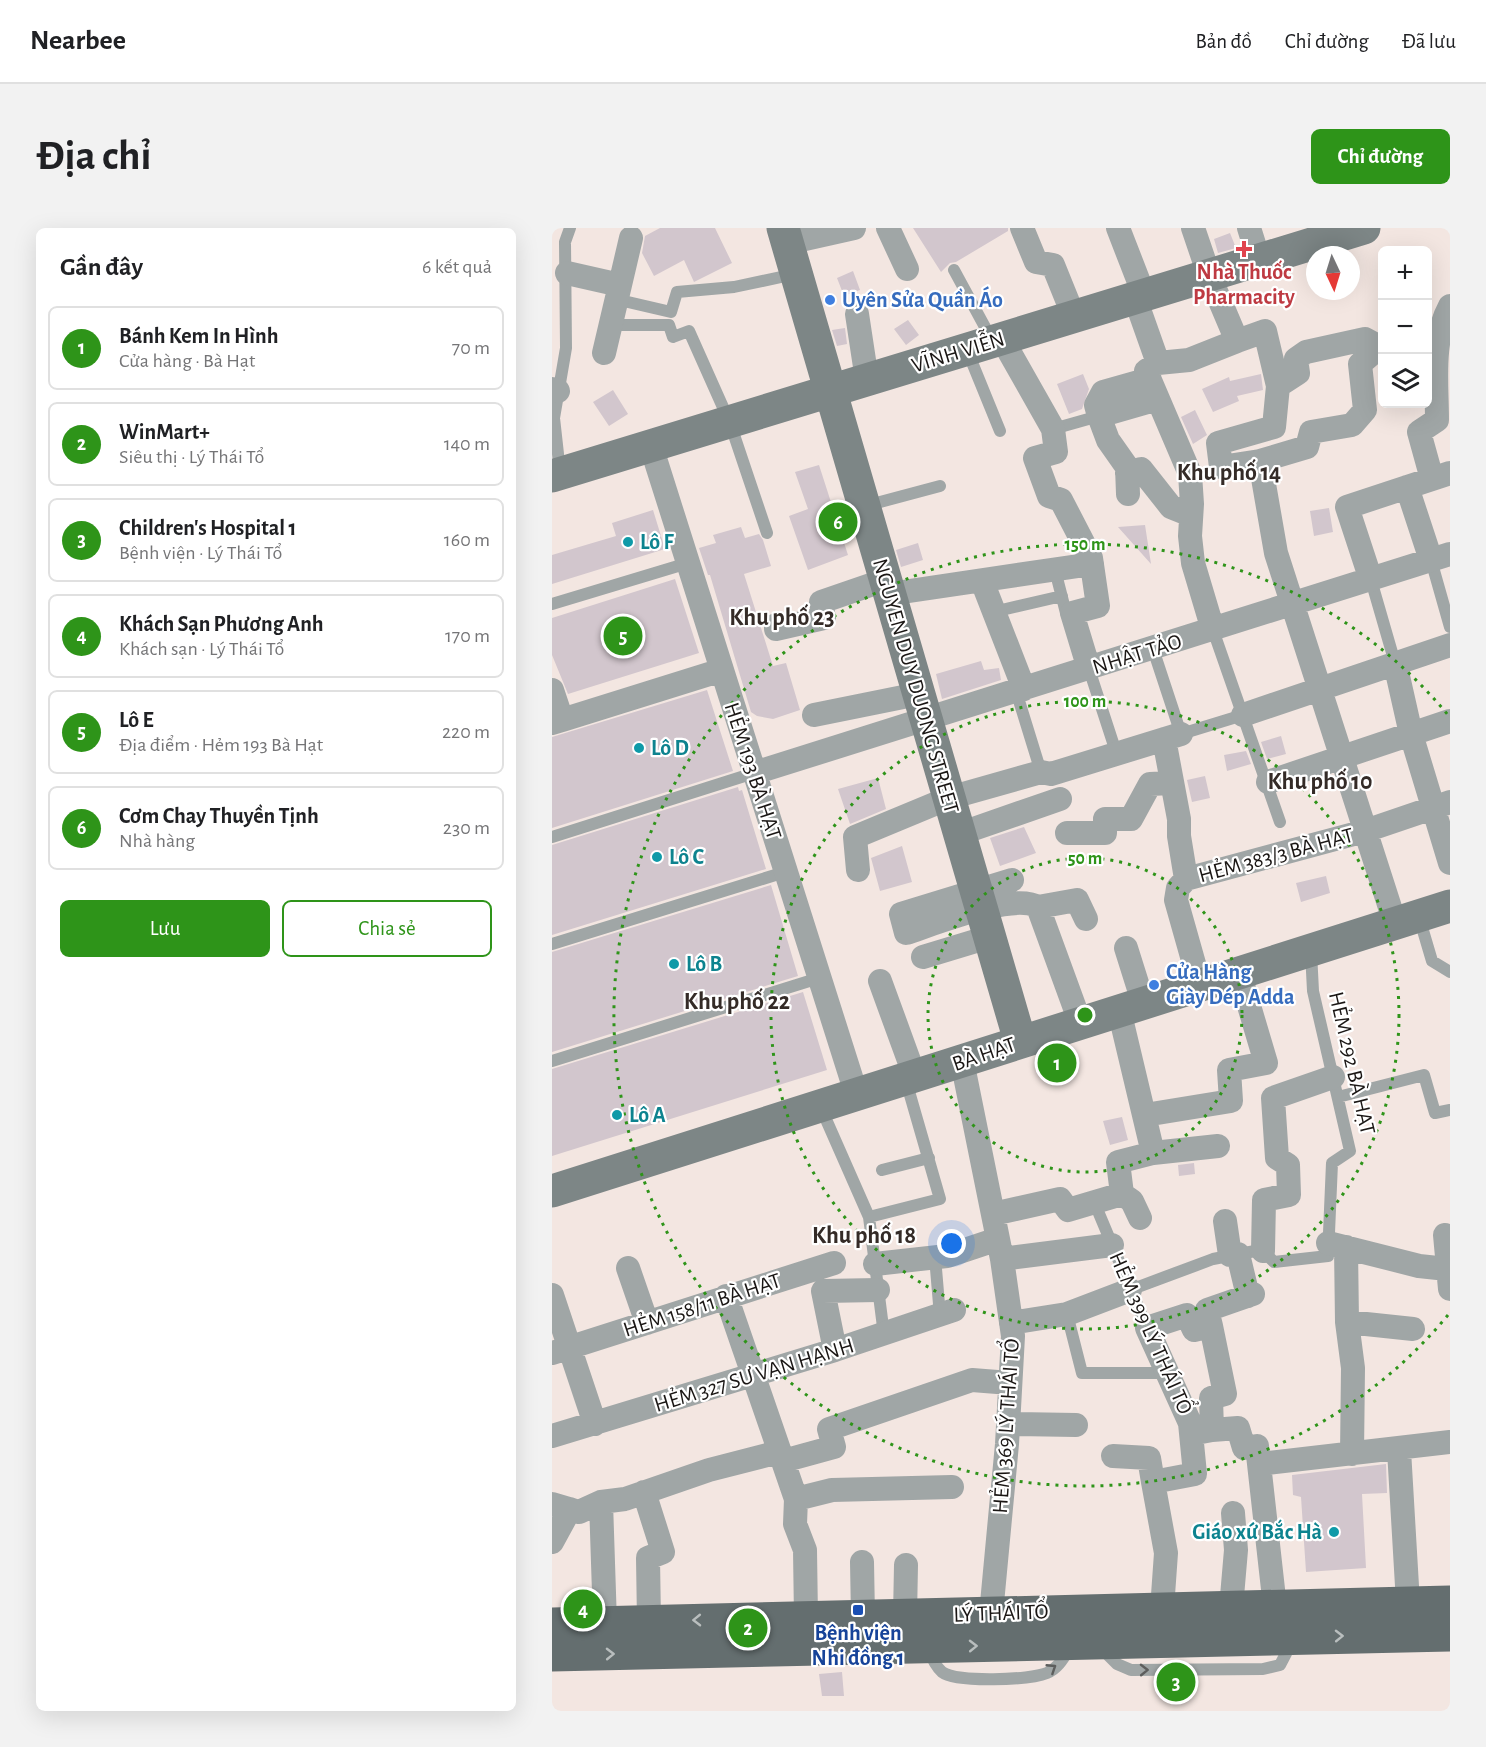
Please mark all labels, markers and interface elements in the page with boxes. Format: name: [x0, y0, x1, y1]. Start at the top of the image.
text: Nearbee: [30, 27, 126, 55]
text: Bản đồ: [1195, 31, 1252, 52]
text: Chỉ đường: [1285, 31, 1369, 52]
text: Đã lưu: [1402, 31, 1456, 52]
button: Chỉ đường: [1311, 129, 1450, 184]
text: Địa chỉ: [36, 135, 151, 177]
marker: Nhà Thuốc Pharmacity: [1237, 242, 1251, 256]
north arrow: [1306, 246, 1360, 300]
map controls: [1378, 246, 1432, 408]
button: +: [1378, 246, 1432, 300]
text: Gần đây: [60, 254, 143, 280]
text: 6 kết quả: [422, 257, 492, 277]
place label: Nhà Thuốc Pharmacity: [1193, 260, 1295, 309]
place label: Uyên Sửa Quần Áo: [842, 286, 1003, 312]
marker: Uyên Sửa Quần Áo: [823, 293, 837, 307]
button: −: [1378, 300, 1432, 354]
street label: VĨNH VIỄN: [908, 324, 1007, 377]
text: Bánh Kem In Hình: [119, 325, 278, 347]
text: 1: [78, 338, 85, 358]
text: 70 m: [452, 338, 490, 358]
text: Cửa hàng · Bà Hạt: [119, 351, 255, 371]
button: layers: [1378, 354, 1432, 408]
text: WinMart+: [119, 421, 210, 443]
text: 2: [77, 434, 86, 454]
text: 140 m: [444, 434, 490, 454]
text: Siêu thị · Lý Thái Tổ: [119, 447, 264, 467]
district label: Khu phố 14: [1177, 459, 1281, 485]
pin: 6: [818, 500, 858, 544]
text: Children's Hospital 1: [119, 517, 296, 539]
text: 3: [77, 530, 86, 550]
text: 160 m: [444, 530, 490, 550]
place label: Lô F: [640, 531, 675, 553]
marker: Lô F: [621, 535, 635, 549]
text: 150 m: [1065, 536, 1105, 554]
text: Bệnh viện · Lý Thái Tổ: [119, 543, 282, 563]
street label: NGUYEN DUY DUONG STREET: [869, 556, 963, 816]
district label: Khu phố 23: [729, 604, 835, 630]
text: Khách Sạn Phương Anh: [119, 613, 324, 635]
pin: 5: [604, 614, 642, 658]
text: 4: [76, 626, 87, 646]
text: 170 m: [445, 626, 490, 646]
street label: NHẬT TẢO: [1090, 629, 1184, 678]
text: Khách sạn · Lý Thái Tổ: [119, 639, 284, 659]
text: 100 m: [1064, 693, 1106, 711]
street label: HẺM 193 BÀ HẠT: [720, 699, 787, 842]
text: Lô E: [119, 709, 154, 731]
text: 5: [77, 722, 86, 742]
text: 220 m: [442, 722, 490, 742]
text: Địa điểm · Hẻm 193 Bà Hạt: [119, 735, 323, 755]
place label: Lô D: [651, 737, 689, 759]
marker: Lô D: [632, 741, 646, 755]
district label: Khu phố 10: [1268, 768, 1372, 794]
text: Cơm Chay Thuyền Tịnh: [119, 805, 319, 827]
text: 6: [77, 818, 86, 838]
text: 230 m: [443, 818, 490, 838]
street label: HẺM 383/3 BÀ HẠT: [1196, 823, 1356, 886]
text: Nhà hàng: [119, 831, 195, 851]
place label: Lô C: [669, 846, 705, 868]
marker: Lô C: [650, 850, 664, 864]
text: 50 m: [1068, 850, 1102, 868]
button: Lưu: [60, 900, 270, 957]
button: Chia sẻ: [282, 900, 492, 957]
place label: Lô B: [686, 953, 723, 975]
marker: Lô B: [667, 957, 681, 971]
place label: Cửa Hàng Giày Dép Adda: [1166, 961, 1295, 1009]
marker: Cửa Hàng Giày Dép Adda: [1147, 978, 1161, 992]
district label: Khu phố 22: [684, 988, 790, 1014]
street label: HẺM 292 BÀ HẠT: [1325, 989, 1380, 1137]
centre of rings: [1075, 1005, 1095, 1025]
street label: BÀ HẠT: [949, 1032, 1019, 1075]
pin: 1: [1038, 1040, 1076, 1086]
place label: Lô A: [629, 1104, 666, 1126]
marker: Lô A: [610, 1108, 624, 1122]
district label: Khu phố 18: [812, 1222, 916, 1248]
your location: [937, 1229, 966, 1258]
street label: HẺM 399 LÝ THÁI TỔ: [1105, 1247, 1200, 1418]
street label: HẺM 158/11 BÀ HẠT: [620, 1268, 784, 1341]
street label: HẺM 327 SƯ VẠN HẠNH: [651, 1333, 857, 1416]
street label: HẺM 369 LÝ THÁI TỔ: [985, 1338, 1023, 1514]
place label: Giáo xứ Bắc Hà: [1192, 1519, 1322, 1543]
marker: Giáo xứ Bắc Hà: [1327, 1525, 1341, 1539]
pin: 4: [564, 1586, 603, 1632]
street label: LÝ THÁI TỔ: [953, 1596, 1049, 1626]
marker: Bệnh viện Nhi đồng 1: [851, 1603, 865, 1617]
pin: 2: [728, 1606, 768, 1650]
one-way arrow: [692, 1614, 701, 1627]
place label: Bệnh viện Nhi đồng 1: [812, 1622, 904, 1669]
one-way arrow: [1334, 1630, 1343, 1642]
one-way arrow: [969, 1640, 978, 1652]
one-way arrow: [606, 1647, 615, 1660]
pin: 3: [1156, 1660, 1196, 1704]
one-way arrow: [1046, 1664, 1056, 1676]
one-way arrow: [1140, 1664, 1149, 1676]

